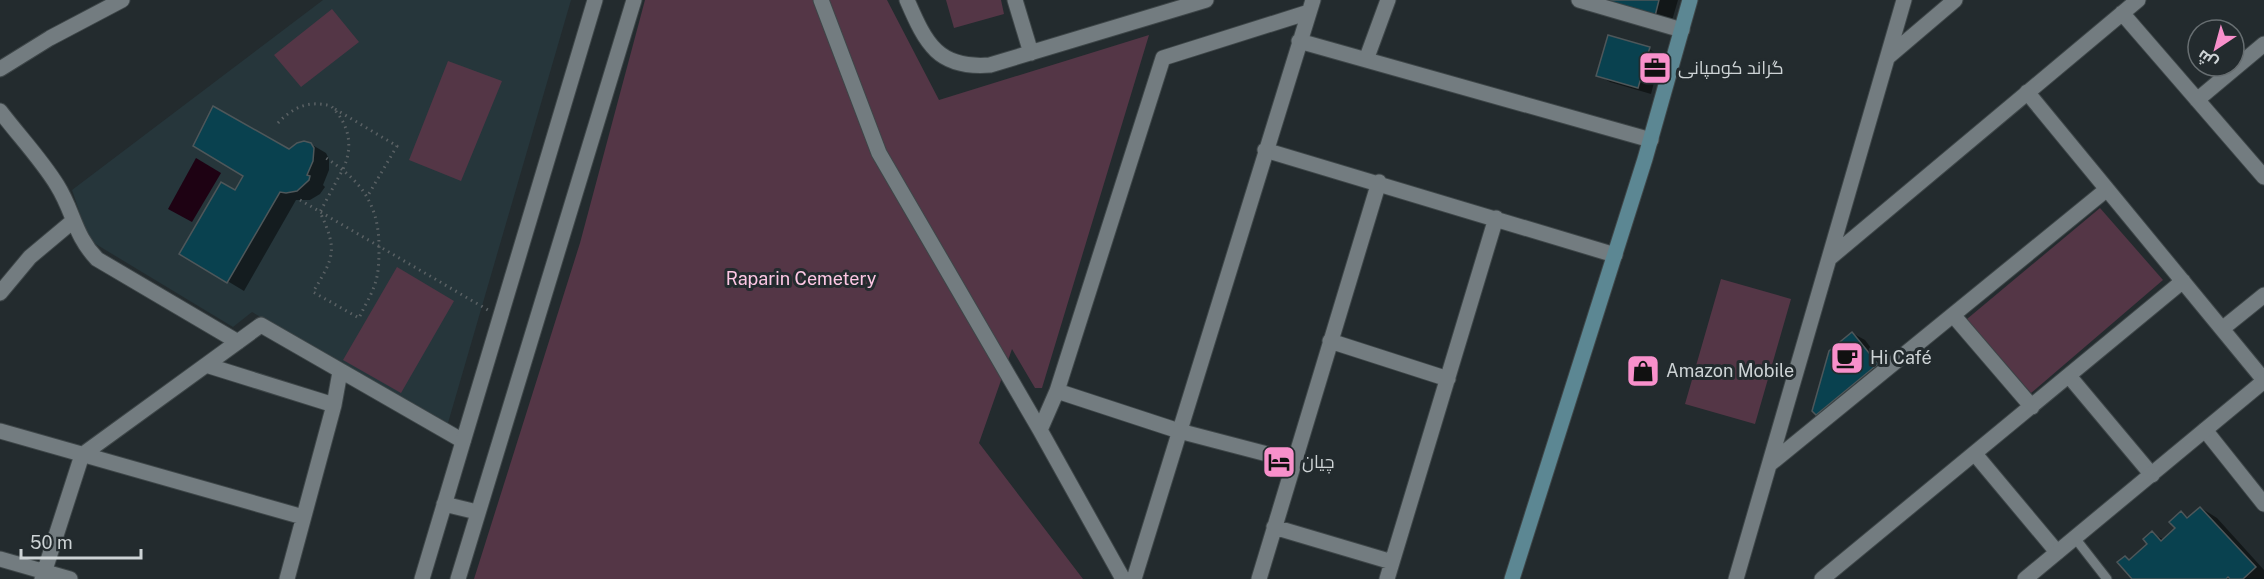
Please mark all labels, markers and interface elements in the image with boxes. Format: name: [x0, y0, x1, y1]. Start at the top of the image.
north arrow: [2186, 18, 2246, 78]
text: ش: [2194, 46, 2221, 73]
office icon: گراند كومپانى: [1637, 50, 1673, 86]
place label: گراند كومپانى: [1678, 57, 1784, 79]
park label: Raparin Cemetery: [726, 268, 877, 289]
cafe icon: Hi Café: [1829, 340, 1865, 376]
place label: Hi Café: [1870, 347, 1932, 368]
shop icon: Amazon Mobile: [1625, 353, 1661, 389]
place label: Amazon Mobile: [1666, 360, 1794, 381]
hotel icon: چيان: [1261, 444, 1297, 480]
place label: چيان: [1302, 451, 1335, 474]
scale bar: [21, 522, 141, 560]
text: 50 m: [30, 532, 73, 553]

